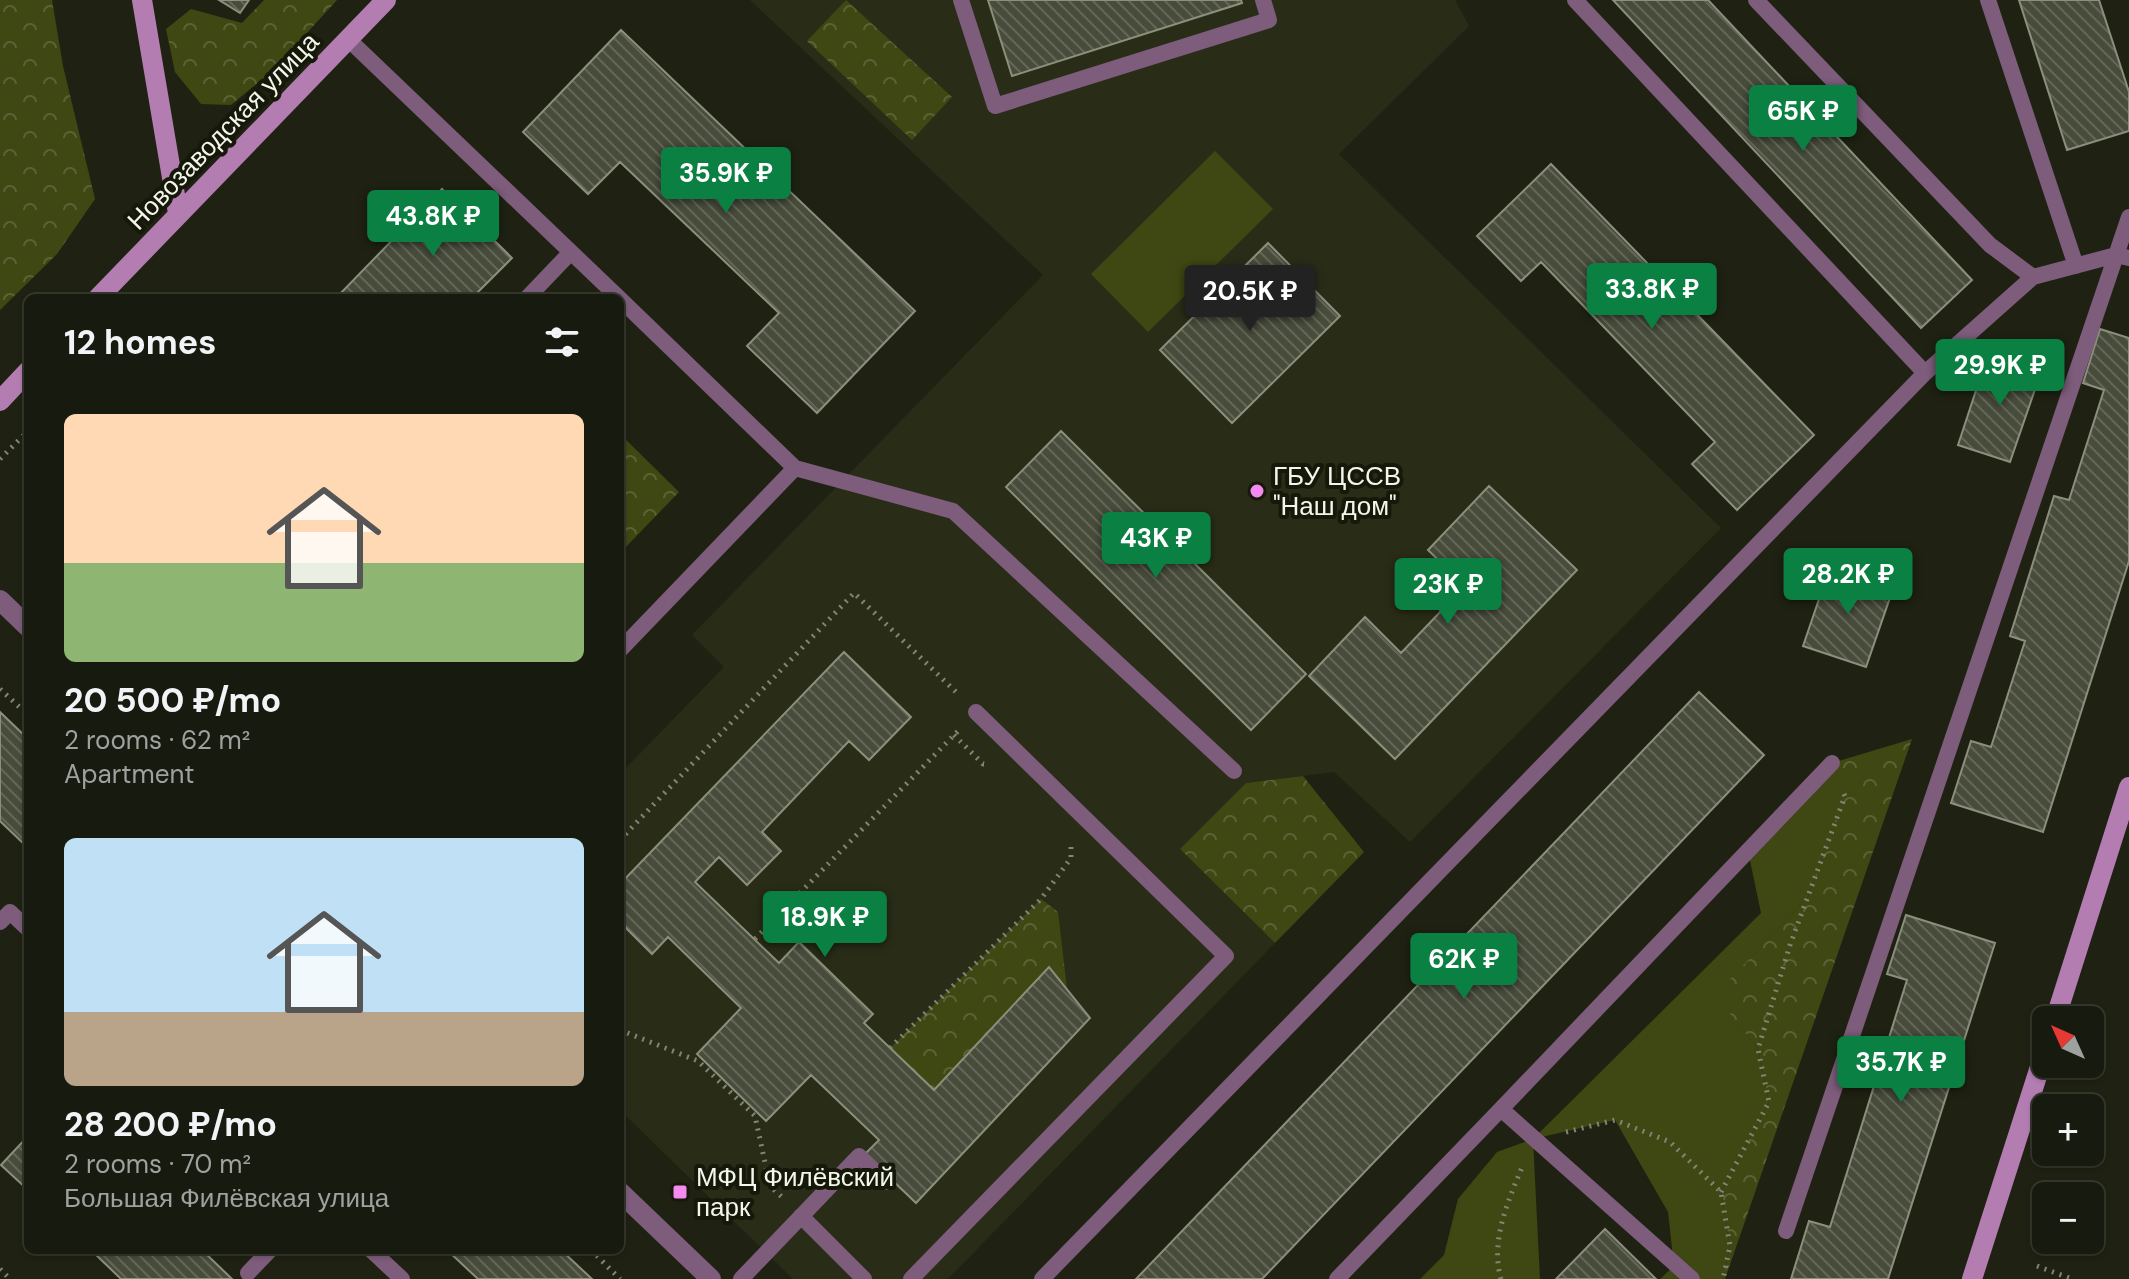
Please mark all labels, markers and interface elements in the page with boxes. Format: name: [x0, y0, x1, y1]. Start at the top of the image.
street label: Новозаводская улица: [120, 25, 327, 237]
pin: 65K ₽: [1747, 85, 1859, 153]
text: 65K ₽: [1767, 94, 1839, 128]
pin: 35.9K ₽: [652, 147, 800, 215]
text: 35.9K ₽: [679, 156, 773, 190]
pin: 43.8K ₽: [359, 190, 507, 258]
text: 43.8K ₽: [385, 199, 481, 233]
pin: 33.8K ₽: [1578, 263, 1726, 331]
pin: 20.5K ₽: [1176, 265, 1324, 333]
text: 33.8K ₽: [1605, 272, 1699, 306]
text: 20.5K ₽: [1203, 274, 1297, 308]
text: 12 homes: [64, 320, 216, 365]
icon: filters: [540, 320, 584, 364]
pin: 29.9K ₽: [1926, 339, 2074, 407]
text: 29.9K ₽: [1954, 348, 2047, 382]
place label: ГБУ ЦССВ "Наш дом": [1273, 459, 1401, 523]
icon: home: [252, 466, 396, 610]
marker: ГБУ ЦССВ "Наш дом": [1248, 482, 1266, 500]
pin: 43K ₽: [1100, 512, 1212, 580]
text: 43K ₽: [1120, 521, 1192, 555]
pin: 28.2K ₽: [1774, 548, 1922, 616]
text: 28.2K ₽: [1802, 557, 1894, 591]
pin: 23K ₽: [1392, 558, 1504, 626]
text: 23K ₽: [1413, 567, 1483, 601]
text: 20 500 ₽/mo: [64, 678, 281, 723]
text: 2 rooms · 62 m²: [64, 723, 250, 757]
text: Apartment: [64, 757, 195, 791]
icon: home: [252, 890, 396, 1034]
pin: 18.9K ₽: [751, 891, 899, 959]
text: 18.9K ₽: [781, 900, 869, 934]
pin: 62K ₽: [1408, 933, 1520, 1001]
text: 62K ₽: [1428, 942, 1500, 976]
north arrow: [2032, 1006, 2104, 1078]
map controls: [2032, 1006, 2104, 1254]
pin: 35.7K ₽: [1827, 1036, 1975, 1104]
text: 35.7K ₽: [1855, 1045, 1947, 1079]
button: +: [2032, 1094, 2104, 1166]
text: 28 200 ₽/mo: [64, 1102, 277, 1147]
text: 2 rooms · 70 m²: [64, 1147, 251, 1181]
place label: МФЦ Филёвский парк: [696, 1160, 894, 1224]
text: Большая Филёвская улица: [64, 1181, 389, 1215]
button: −: [2032, 1182, 2104, 1254]
marker: МФЦ Филёвский парк: [671, 1183, 689, 1201]

